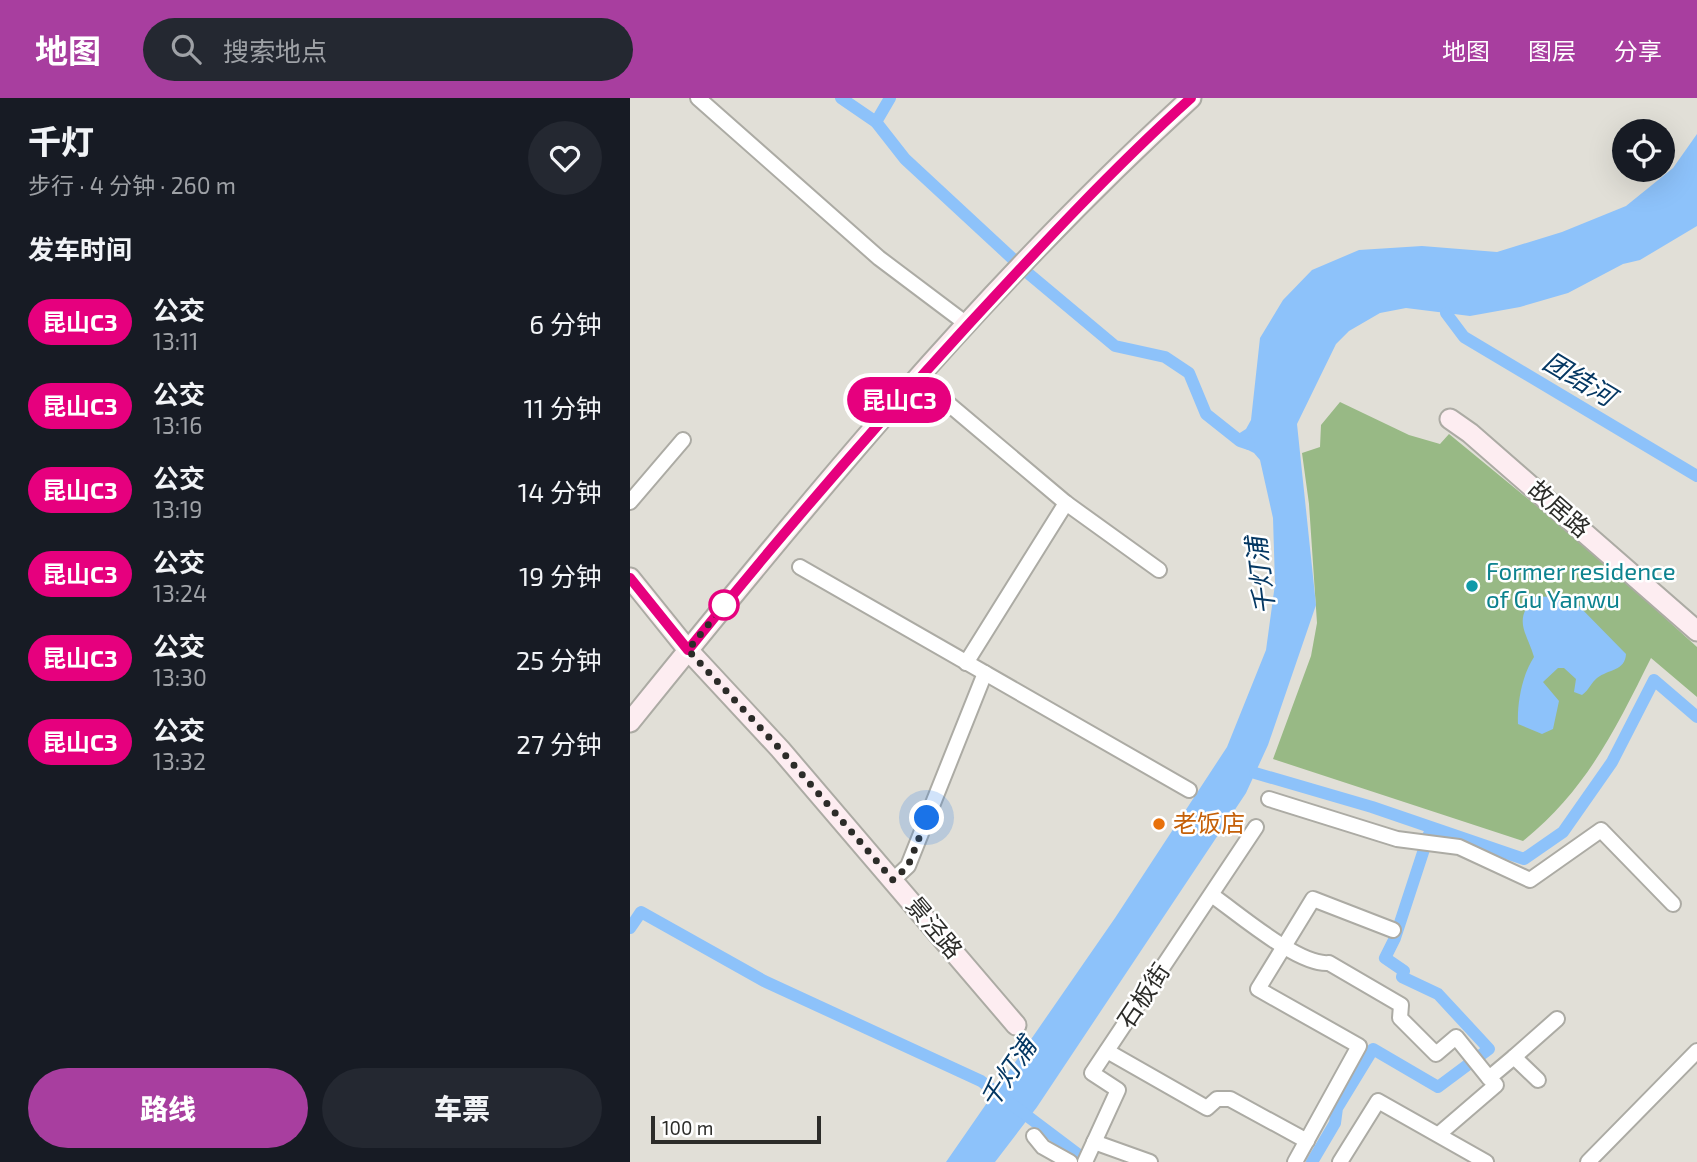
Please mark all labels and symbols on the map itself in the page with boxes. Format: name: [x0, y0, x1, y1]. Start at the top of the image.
water label: 团结河: [1538, 344, 1625, 414]
line badge: 昆山C3: [850, 377, 948, 423]
street label: 故居路: [1523, 473, 1597, 542]
water label: 千灯浦: [1239, 532, 1280, 617]
place label: Former residence of Gu Yanwu: [1486, 556, 1676, 613]
marker: Former residence of Gu Yanwu: [1464, 578, 1480, 594]
unlabelled marker: [709, 590, 739, 620]
your location: [909, 800, 944, 835]
place label: 老饭店: [1173, 808, 1245, 837]
marker: 老饭店: [1151, 816, 1167, 832]
street label: 景泾路: [901, 890, 969, 964]
street label: 石板街: [1111, 957, 1175, 1033]
water label: 千灯浦: [972, 1028, 1044, 1113]
scale bar: [651, 1113, 821, 1145]

